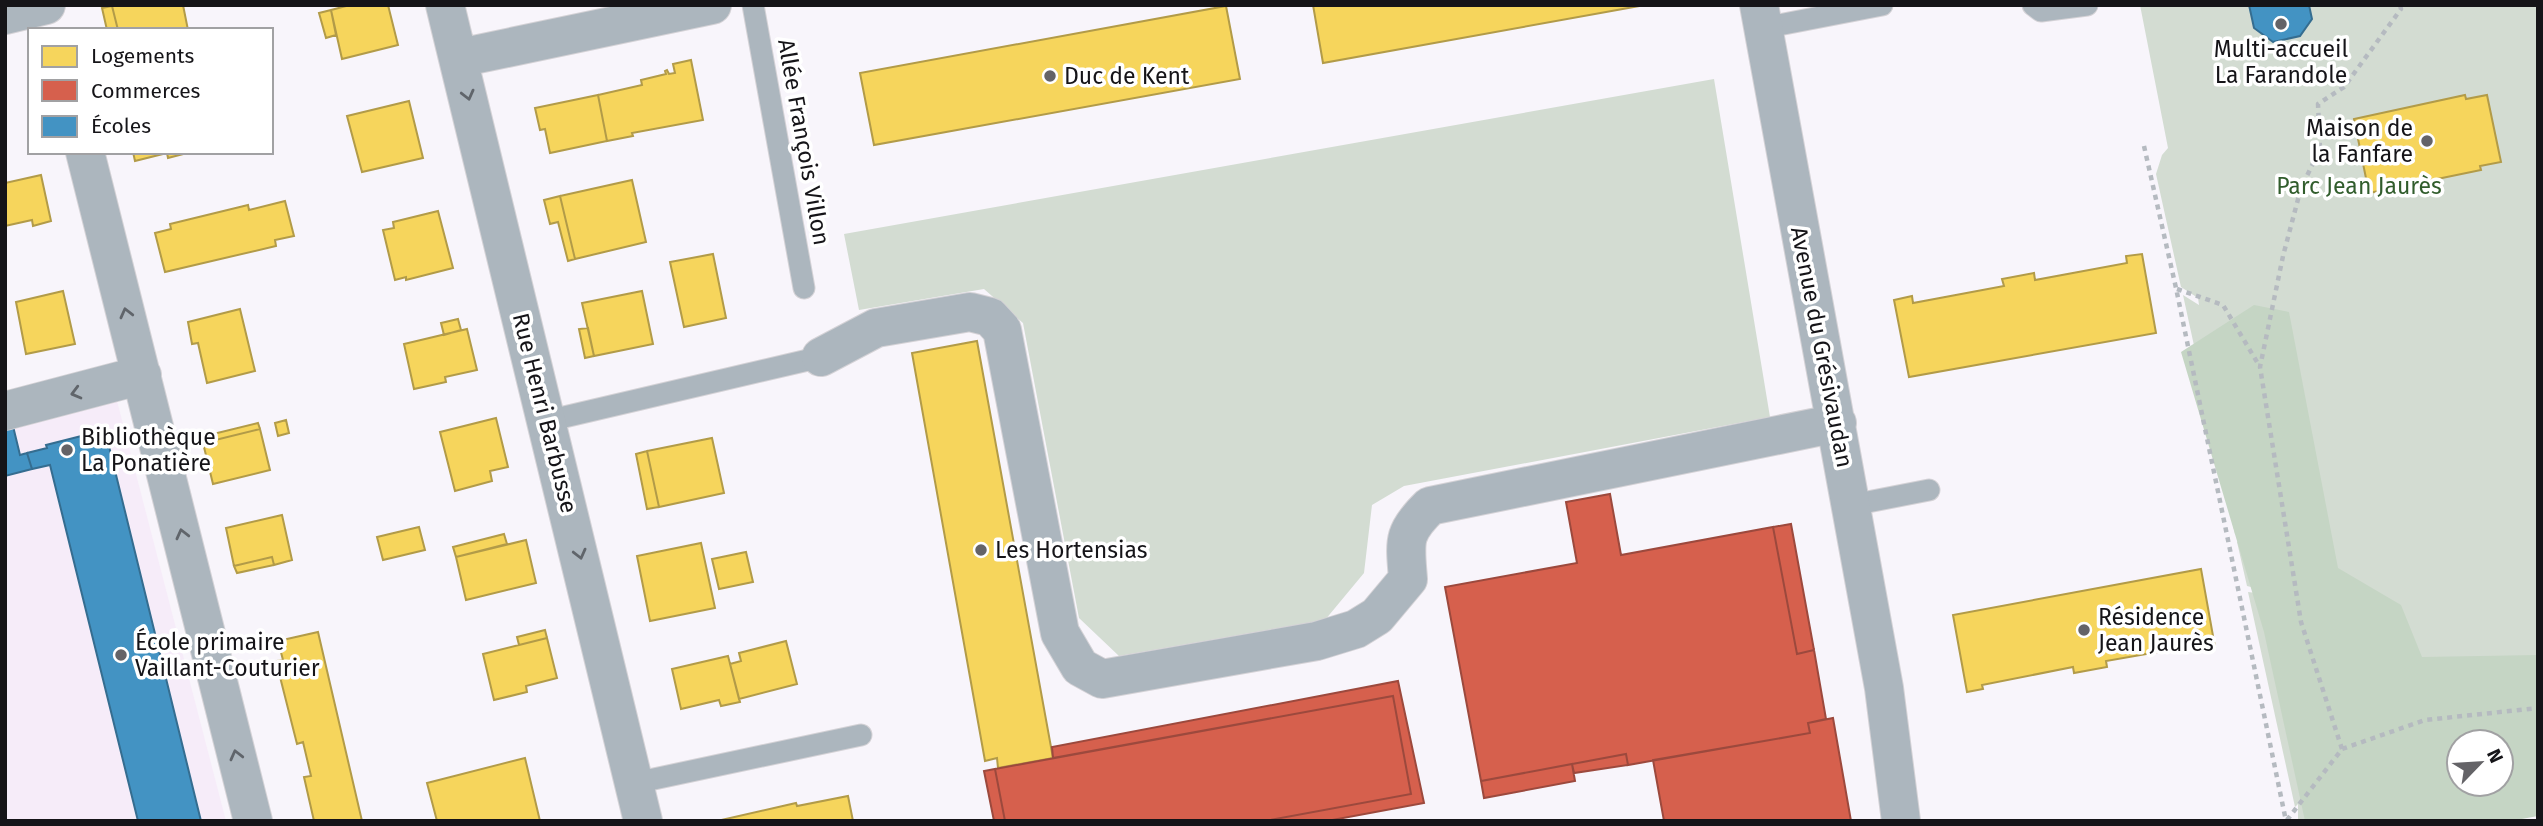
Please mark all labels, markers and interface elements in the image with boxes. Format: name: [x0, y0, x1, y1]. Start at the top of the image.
marker: Multi-accueil La Farandole: [2273, 16, 2289, 32]
legend: [28, 28, 273, 154]
place label: Multi-accueil La Farandole: [2214, 35, 2349, 89]
street label: Allée François Villon: [772, 37, 836, 247]
text: Logements: [91, 43, 195, 69]
place label: Duc de Kent: [1064, 62, 1190, 90]
marker: Duc de Kent: [1042, 68, 1058, 84]
text: Commerces: [91, 78, 201, 104]
one-way arrow: [460, 89, 474, 101]
text: Écoles: [91, 113, 151, 139]
place label: Maison de la Fanfare: [2306, 114, 2413, 168]
marker: Maison de la Fanfare: [2419, 133, 2435, 149]
park label: Parc Jean Jaurès: [2276, 172, 2442, 200]
street label: Avenue du Grésivaudan: [1785, 224, 1859, 470]
one-way arrow: [120, 307, 134, 319]
street label: Rue Henri Barbusse: [507, 310, 583, 516]
one-way arrow: [70, 385, 82, 399]
place label: Bibliothèque La Ponatière: [81, 423, 216, 477]
marker: Bibliothèque La Ponatière: [59, 442, 75, 458]
one-way arrow: [175, 528, 190, 540]
place label: Les Hortensias: [995, 536, 1147, 564]
marker: Les Hortensias: [973, 542, 989, 558]
one-way arrow: [571, 548, 586, 560]
place label: Résidence Jean Jaurès: [2098, 603, 2214, 657]
marker: Résidence Jean Jaurès: [2076, 622, 2092, 638]
place label: École primaire Vaillant-Couturier: [135, 627, 320, 682]
marker: École primaire Vaillant-Couturier: [113, 647, 129, 663]
north arrow: [2445, 728, 2515, 798]
text: N: [2482, 745, 2508, 767]
one-way arrow: [230, 749, 244, 761]

